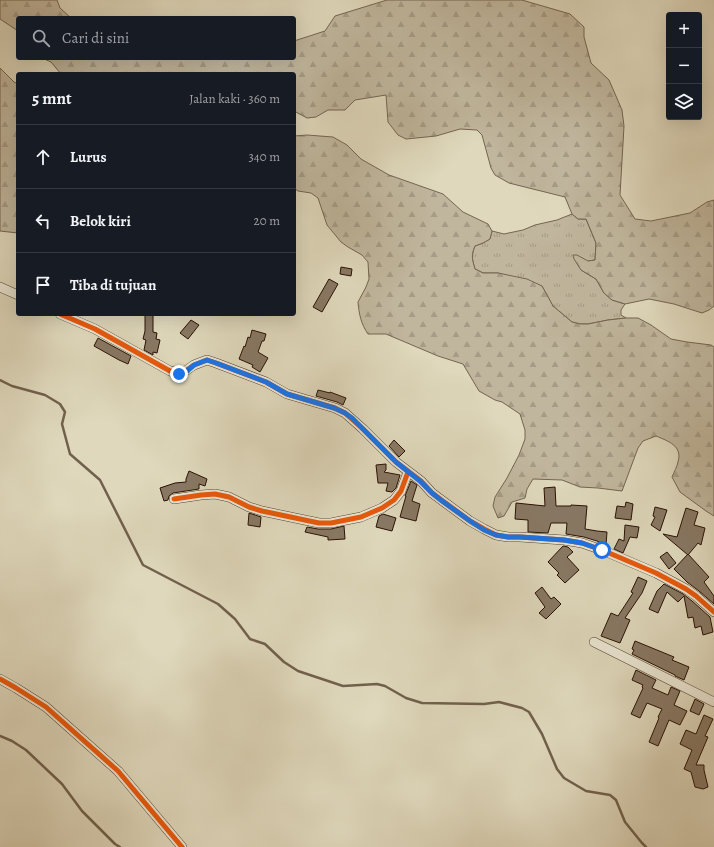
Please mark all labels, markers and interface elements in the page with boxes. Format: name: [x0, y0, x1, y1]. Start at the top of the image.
map controls: [666, 12, 702, 120]
button: +: [666, 12, 702, 48]
search box: [16, 16, 296, 60]
icon: search: [30, 27, 52, 49]
text: Cari di sini: [62, 28, 129, 48]
button: −: [666, 48, 702, 84]
button: layers: [666, 84, 702, 120]
text: 5 mnt: [32, 87, 72, 110]
text: Jalan kaki · 360 m: [189, 90, 280, 107]
icon: ahead: [32, 146, 54, 168]
text: Lurus: [70, 147, 107, 167]
text: 340 m: [248, 148, 280, 165]
icon: left: [32, 210, 54, 232]
text: Belok kiri: [70, 211, 131, 231]
text: 20 m: [254, 212, 280, 229]
icon: arrive: [32, 274, 54, 296]
text: Tiba di tujuan: [70, 275, 156, 295]
route end: [170, 365, 188, 383]
route start: [593, 541, 611, 559]

